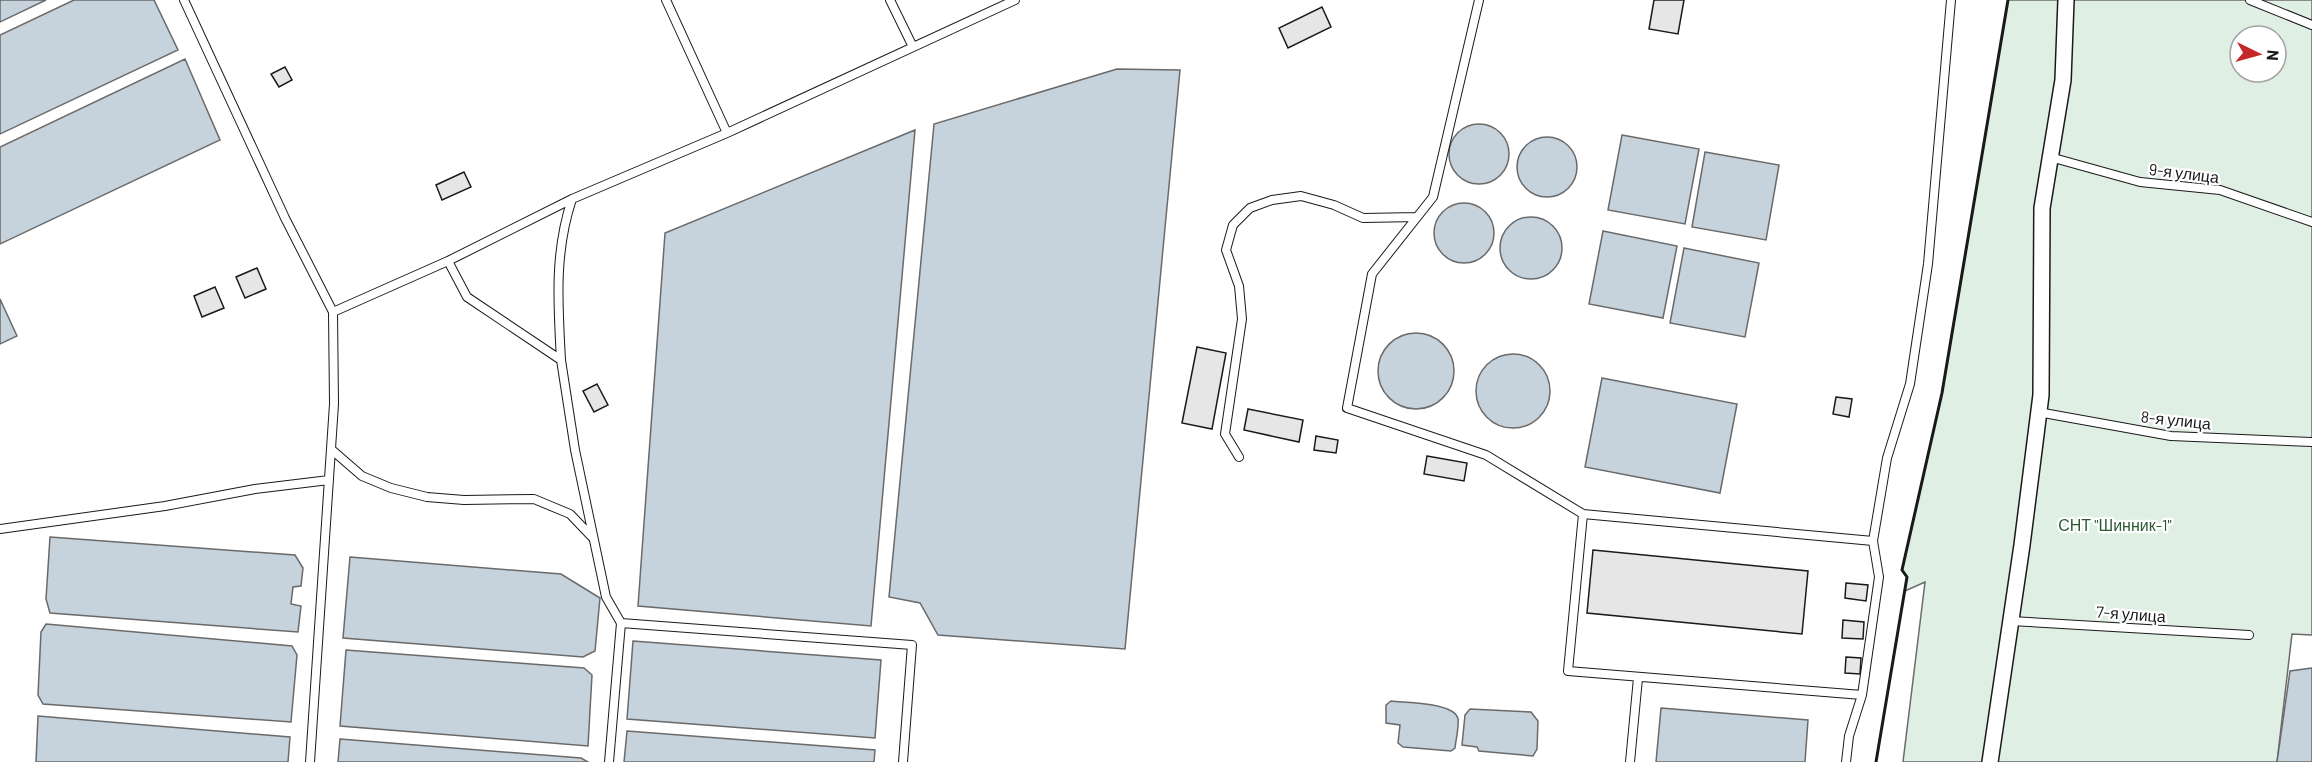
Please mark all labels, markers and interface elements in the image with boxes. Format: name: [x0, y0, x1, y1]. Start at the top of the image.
north arrow: [2228, 24, 2288, 84]
text: N: [2264, 49, 2283, 61]
street label: 9-я улица: [2148, 159, 2220, 186]
street label: 8-я улица: [2140, 406, 2212, 433]
park label: СНТ "Шинник-1": [2058, 515, 2172, 534]
street label: 7-я улица: [2096, 602, 2167, 625]

